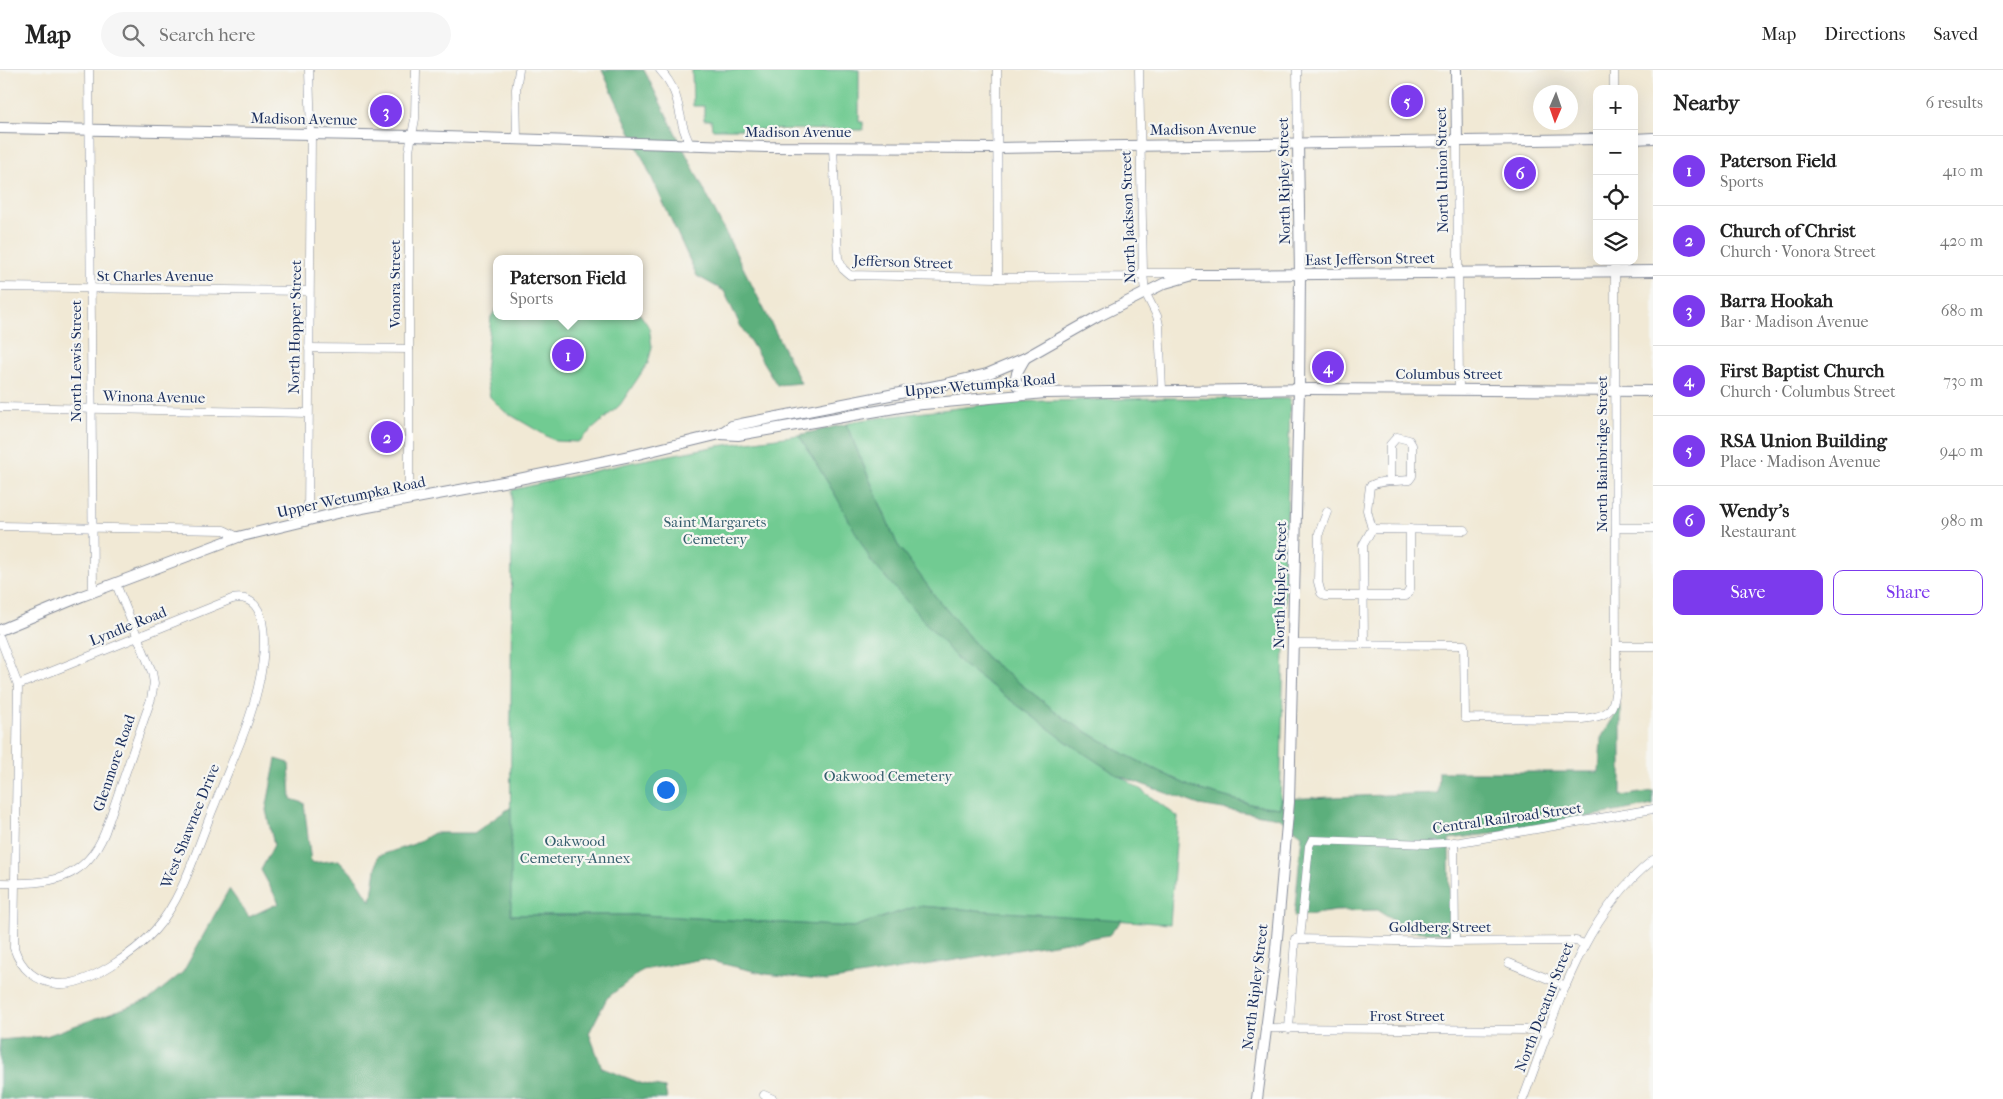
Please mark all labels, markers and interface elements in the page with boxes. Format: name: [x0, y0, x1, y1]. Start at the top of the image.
search box: [101, 12, 451, 57]
text: Map: [25, 21, 71, 49]
icon: search: [119, 21, 147, 49]
text: Search here: [159, 24, 255, 46]
text: Map: [1762, 24, 1796, 45]
text: Directions: [1824, 24, 1905, 45]
text: Saved: [1933, 24, 1978, 45]
pin: 5: [1391, 82, 1423, 120]
north arrow: [1533, 85, 1578, 130]
map controls: [1593, 85, 1638, 265]
button: +: [1593, 85, 1638, 130]
text: Nearby: [1673, 91, 1739, 115]
pin: 3: [370, 92, 402, 130]
text: 6 results: [1925, 93, 1983, 112]
street label: North Union Street: [1432, 106, 1452, 233]
street label: Madison Avenue: [251, 109, 358, 129]
street label: North Ripley Street: [1274, 117, 1294, 245]
street label: Madison Avenue: [1150, 119, 1257, 139]
street label: Madison Avenue: [745, 123, 852, 141]
button: −: [1593, 130, 1638, 175]
street label: North Jackson Street: [1117, 150, 1139, 284]
text: Paterson Field: [1720, 150, 1836, 172]
pin: 6: [1504, 154, 1536, 192]
text: 1: [1686, 161, 1692, 180]
text: 410 m: [1942, 161, 1983, 180]
text: Sports: [1720, 172, 1763, 191]
button: locate: [1593, 175, 1638, 220]
button: layers: [1593, 220, 1638, 265]
text: Church of Christ: [1720, 220, 1856, 242]
text: 2: [1685, 231, 1693, 250]
text: 420 m: [1940, 231, 1983, 250]
street label: Vonora Street: [386, 239, 404, 329]
text: Church · Vonora Street: [1720, 242, 1876, 261]
street label: East Jefferson Street: [1305, 249, 1436, 269]
street label: Jefferson Street: [852, 251, 954, 273]
popup: [493, 255, 643, 320]
street label: North Hopper Street: [285, 259, 305, 394]
street label: St Charles Avenue: [97, 267, 214, 285]
text: Paterson Field: [510, 267, 626, 289]
text: Sports: [510, 289, 553, 308]
text: Barra Hookah: [1720, 290, 1833, 312]
street label: North Lewis Street: [67, 299, 85, 422]
text: 3: [1686, 301, 1692, 320]
text: 680 m: [1941, 301, 1983, 320]
text: Bar · Madison Avenue: [1720, 312, 1868, 331]
pin: 1: [552, 336, 584, 374]
pin: 4: [1312, 348, 1344, 386]
text: First Baptist Church: [1720, 360, 1884, 382]
street label: Columbus Street: [1395, 365, 1503, 383]
street label: Upper Wetumpka Road: [904, 369, 1057, 401]
text: 4: [1684, 371, 1694, 390]
text: 730 m: [1943, 371, 1983, 390]
street label: North Bainbridge Street: [1593, 375, 1611, 532]
text: Church · Columbus Street: [1720, 382, 1896, 401]
street label: Winona Avenue: [102, 387, 206, 407]
pin: 2: [371, 418, 403, 456]
text: RSA Union Building: [1720, 430, 1887, 452]
text: 5: [1686, 441, 1692, 460]
text: 940 m: [1940, 441, 1983, 460]
text: Place · Madison Avenue: [1720, 452, 1880, 471]
street label: Upper Wetumpka Road: [275, 472, 428, 522]
text: Wendy's: [1720, 500, 1789, 522]
text: 6: [1685, 511, 1693, 530]
text: 980 m: [1941, 511, 1983, 530]
park label: Saint Margarets Cemetery: [664, 513, 767, 548]
street label: North Ripley Street: [1270, 521, 1290, 649]
text: Restaurant: [1720, 522, 1796, 541]
button: Save: [1673, 570, 1823, 615]
button: Share: [1833, 570, 1983, 615]
street label: Lyndle Road: [87, 602, 170, 650]
street label: Glenmore Road: [89, 712, 139, 814]
street label: West Shawnee Drive: [156, 761, 223, 892]
park label: Oakwood Cemetery: [824, 767, 953, 785]
your location: [653, 777, 679, 803]
street label: Central Railroad Street: [1431, 799, 1583, 837]
park label: Oakwood Cemetery-Annex: [520, 832, 630, 867]
street label: Goldberg Street: [1389, 918, 1492, 936]
street label: North Ripley Street: [1238, 922, 1272, 1051]
street label: North Decatur Street: [1511, 939, 1577, 1074]
street label: Frost Street: [1369, 1007, 1445, 1025]

